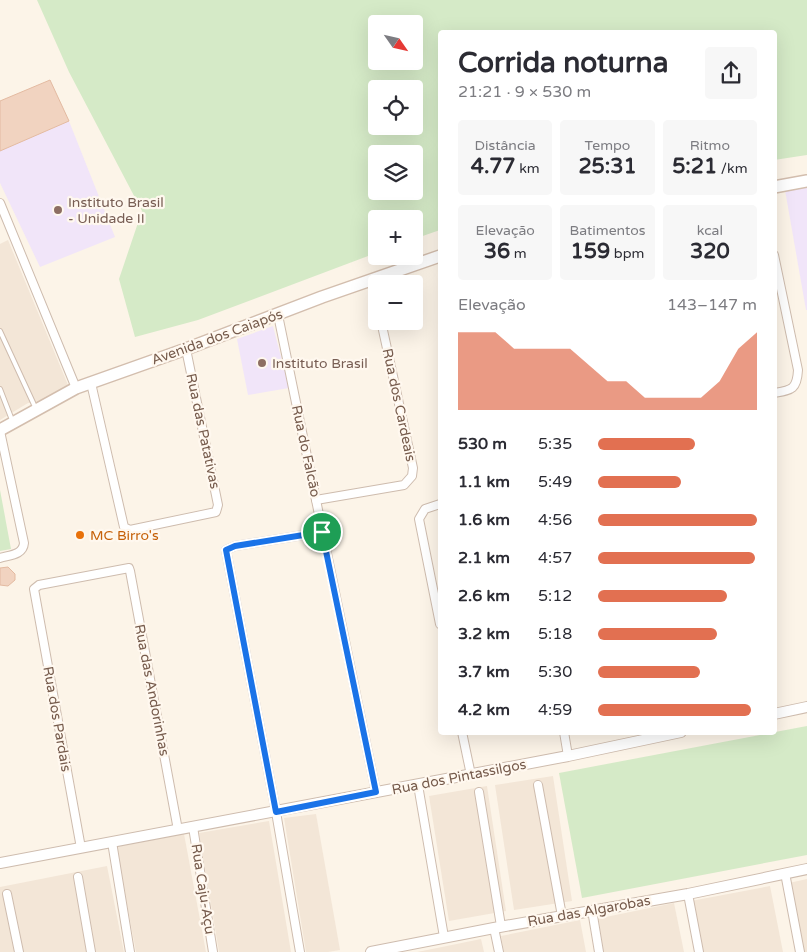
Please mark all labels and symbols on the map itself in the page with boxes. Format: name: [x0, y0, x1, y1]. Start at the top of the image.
north arrow: [368, 15, 422, 70]
place label: Instituto Brasil - Unidade II: [68, 194, 164, 227]
marker: Instituto Brasil - Unidade II: [52, 204, 64, 216]
street label: Avenida dos Caiapós: [149, 305, 285, 369]
street label: Rua dos Cardeais: [379, 347, 419, 463]
place label: Instituto Brasil: [272, 355, 368, 372]
marker: Instituto Brasil: [256, 357, 268, 369]
street label: Rua das Patativas: [182, 372, 224, 491]
street label: Rua do Falcão: [288, 403, 324, 499]
pin: [301, 511, 343, 553]
place label: MC Birro's: [90, 527, 159, 544]
marker: MC Birro's: [74, 529, 86, 541]
street label: Rua das Andorinhas: [131, 623, 173, 758]
street label: Rua dos Pardais: [39, 665, 75, 773]
street label: Rua dos Pintassilgos: [390, 756, 528, 798]
street label: Rua Caju-Açu: [187, 842, 219, 936]
street label: Rua das Algarobas: [526, 892, 652, 930]

